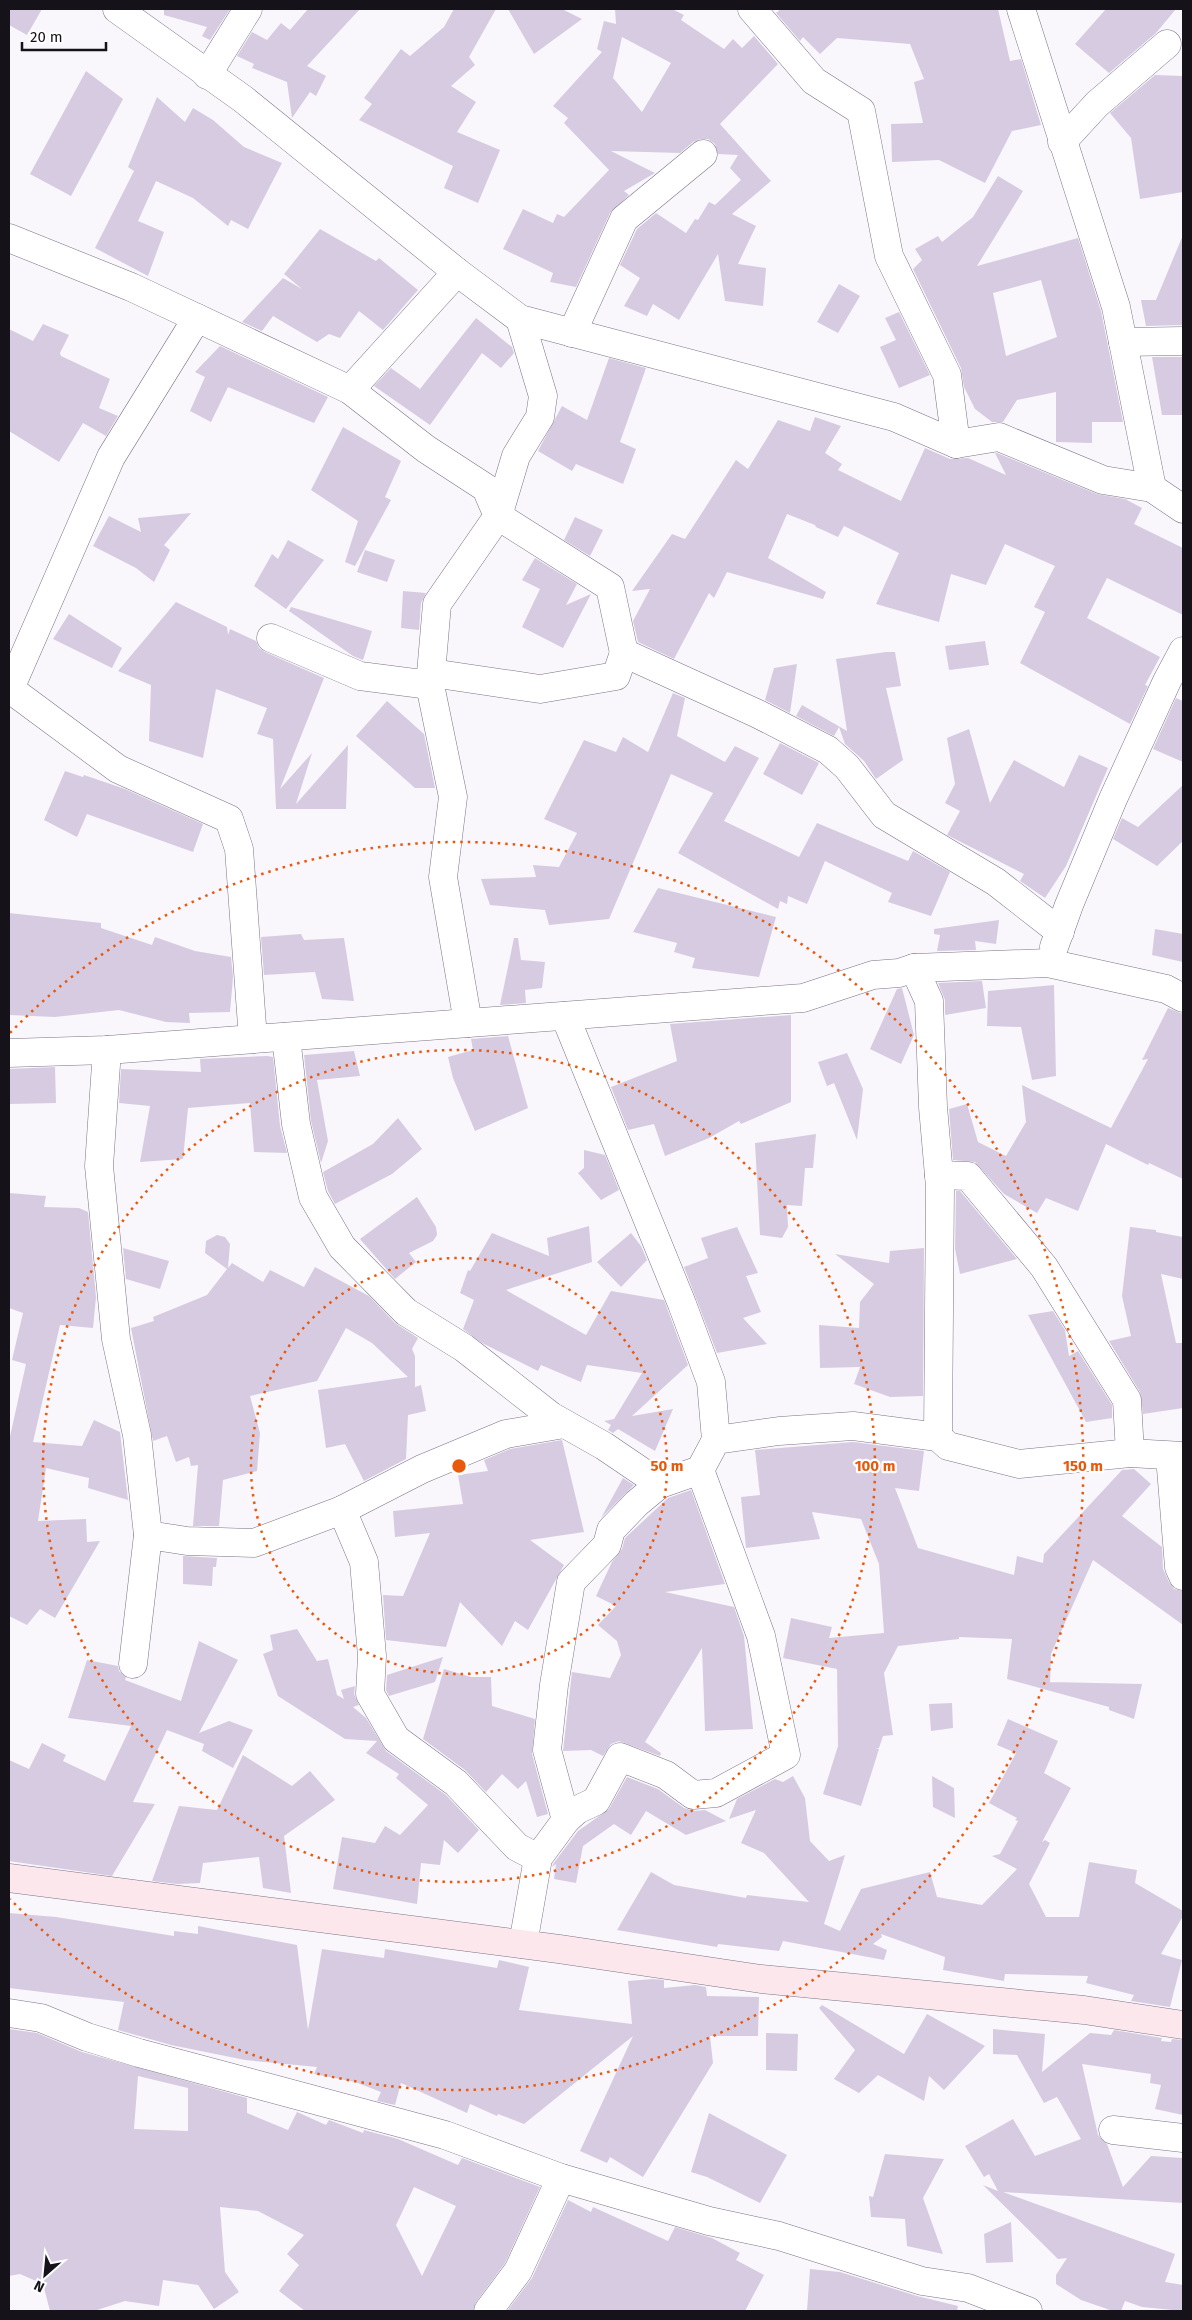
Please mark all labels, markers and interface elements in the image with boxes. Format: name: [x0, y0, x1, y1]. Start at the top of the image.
scale bar: [22, 20, 106, 52]
text: 20 m: [30, 28, 63, 46]
centre of rings: [450, 1457, 468, 1475]
text: 50 m: [650, 1457, 684, 1475]
text: 100 m: [855, 1457, 895, 1475]
text: 150 m: [1063, 1457, 1103, 1475]
north arrow: [20, 2250, 70, 2300]
text: N: [31, 2276, 47, 2296]

